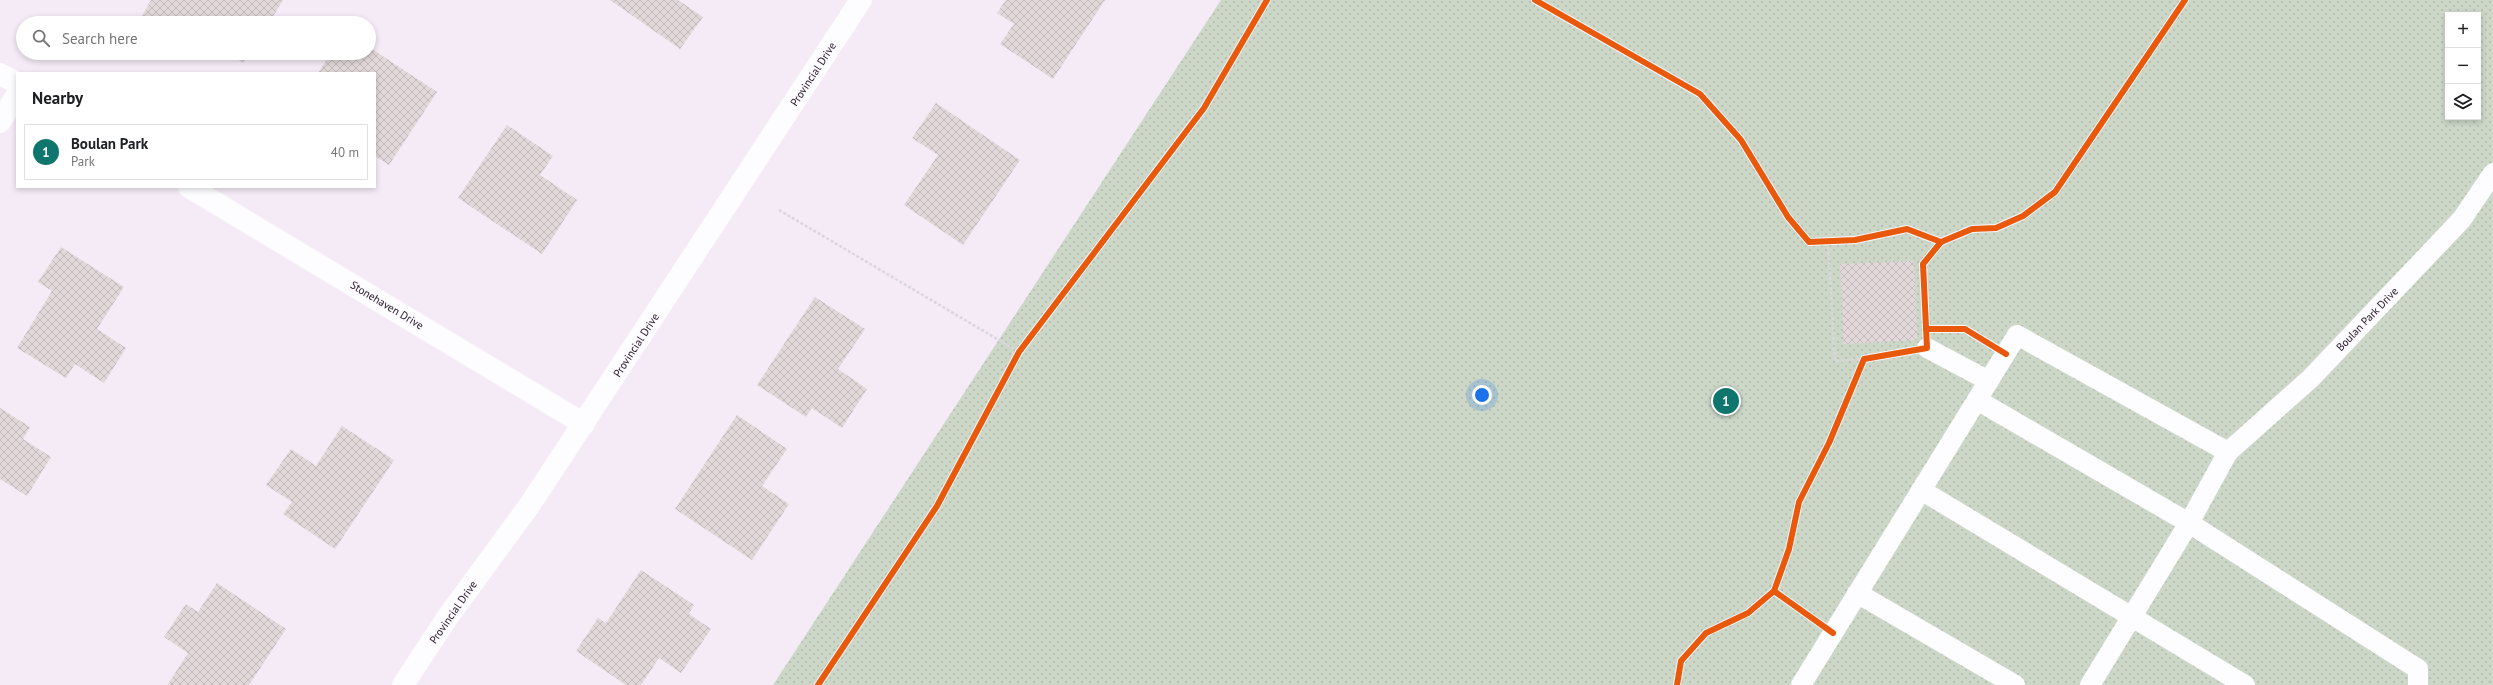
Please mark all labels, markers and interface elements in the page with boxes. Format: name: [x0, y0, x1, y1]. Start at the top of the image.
map controls: [2445, 12, 2481, 120]
button: +: [2445, 12, 2481, 48]
search box: [16, 16, 376, 60]
icon: search: [30, 27, 52, 49]
text: Search here: [62, 29, 138, 48]
street label: Provincial Drive: [787, 39, 839, 109]
button: −: [2445, 48, 2481, 84]
button: layers: [2445, 84, 2481, 120]
text: Nearby: [32, 87, 83, 109]
text: Boulan Park: [71, 134, 148, 153]
text: 1: [42, 144, 50, 161]
text: 40 m: [331, 144, 359, 161]
text: Park: [71, 153, 95, 170]
street label: Stonehaven Drive: [348, 278, 426, 333]
street label: Boulan Park Drive: [2333, 284, 2401, 354]
street label: Provincial Drive: [610, 310, 662, 380]
your location: [1472, 385, 1492, 405]
pin: 1: [1713, 386, 1739, 416]
street label: Provincial Drive: [426, 577, 480, 646]

